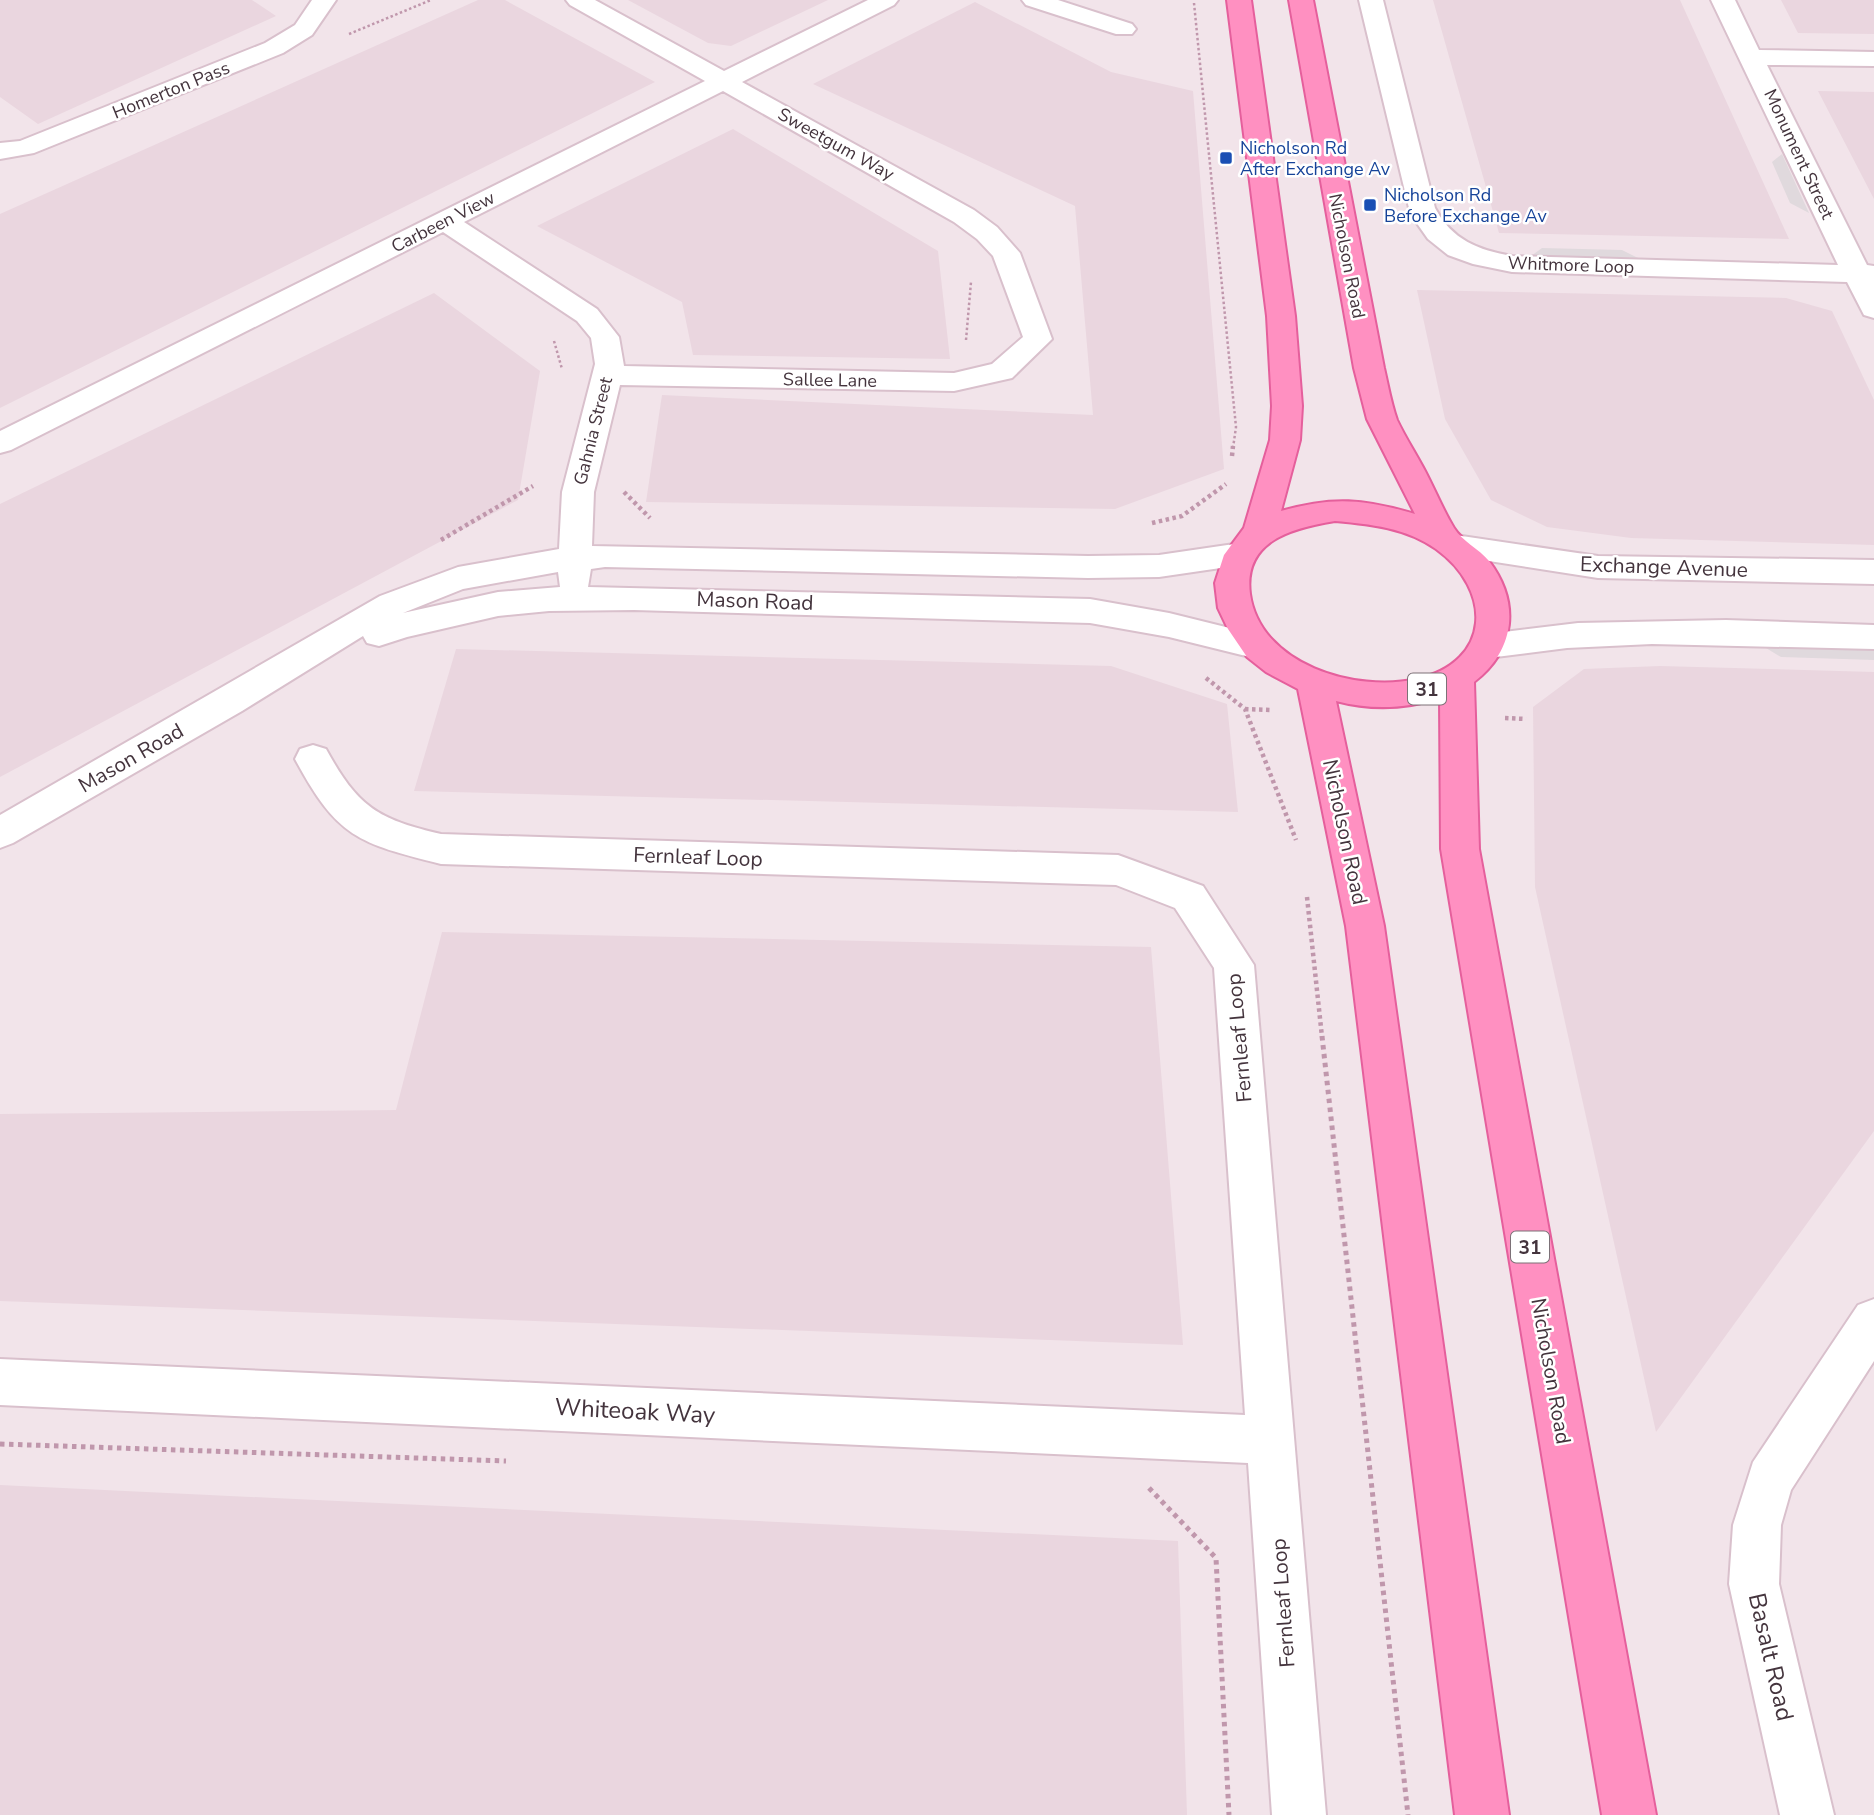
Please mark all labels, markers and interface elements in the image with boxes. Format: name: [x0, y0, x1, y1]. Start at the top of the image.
street label: Homerton Pass: [109, 56, 233, 124]
street label: Monument Street: [1758, 85, 1840, 224]
street label: Sweetgum Way: [774, 102, 899, 186]
place label: Nicholson Rd After Exchange Av: [1240, 136, 1391, 181]
marker: Nicholson Rd After Exchange Av: [1218, 150, 1234, 166]
place label: Nicholson Rd Before Exchange Av: [1384, 183, 1547, 228]
street label: Carbeen View: [387, 186, 499, 258]
street label: Nicholson Road: [1323, 192, 1371, 320]
marker: Nicholson Rd Before Exchange Av: [1362, 197, 1378, 213]
street label: Whitmore Loop: [1507, 251, 1635, 279]
street label: Sallee Lane: [783, 367, 877, 393]
street label: Gahnia Street: [568, 374, 618, 488]
street label: Exchange Avenue: [1580, 550, 1748, 584]
street label: Mason Road: [696, 585, 814, 617]
road number: 31: [1408, 674, 1446, 704]
street label: Mason Road: [73, 717, 189, 799]
street label: Nicholson Road: [1316, 757, 1374, 907]
street label: Fernleaf Loop: [633, 841, 763, 873]
street label: Fernleaf Loop: [1219, 972, 1259, 1104]
road number: 31: [1511, 1232, 1549, 1262]
street label: Nicholson Road: [1524, 1296, 1578, 1446]
street label: Whiteoak Way: [554, 1391, 717, 1431]
street label: Fernleaf Loop: [1265, 1537, 1301, 1669]
street label: Basalt Road: [1741, 1590, 1801, 1724]

